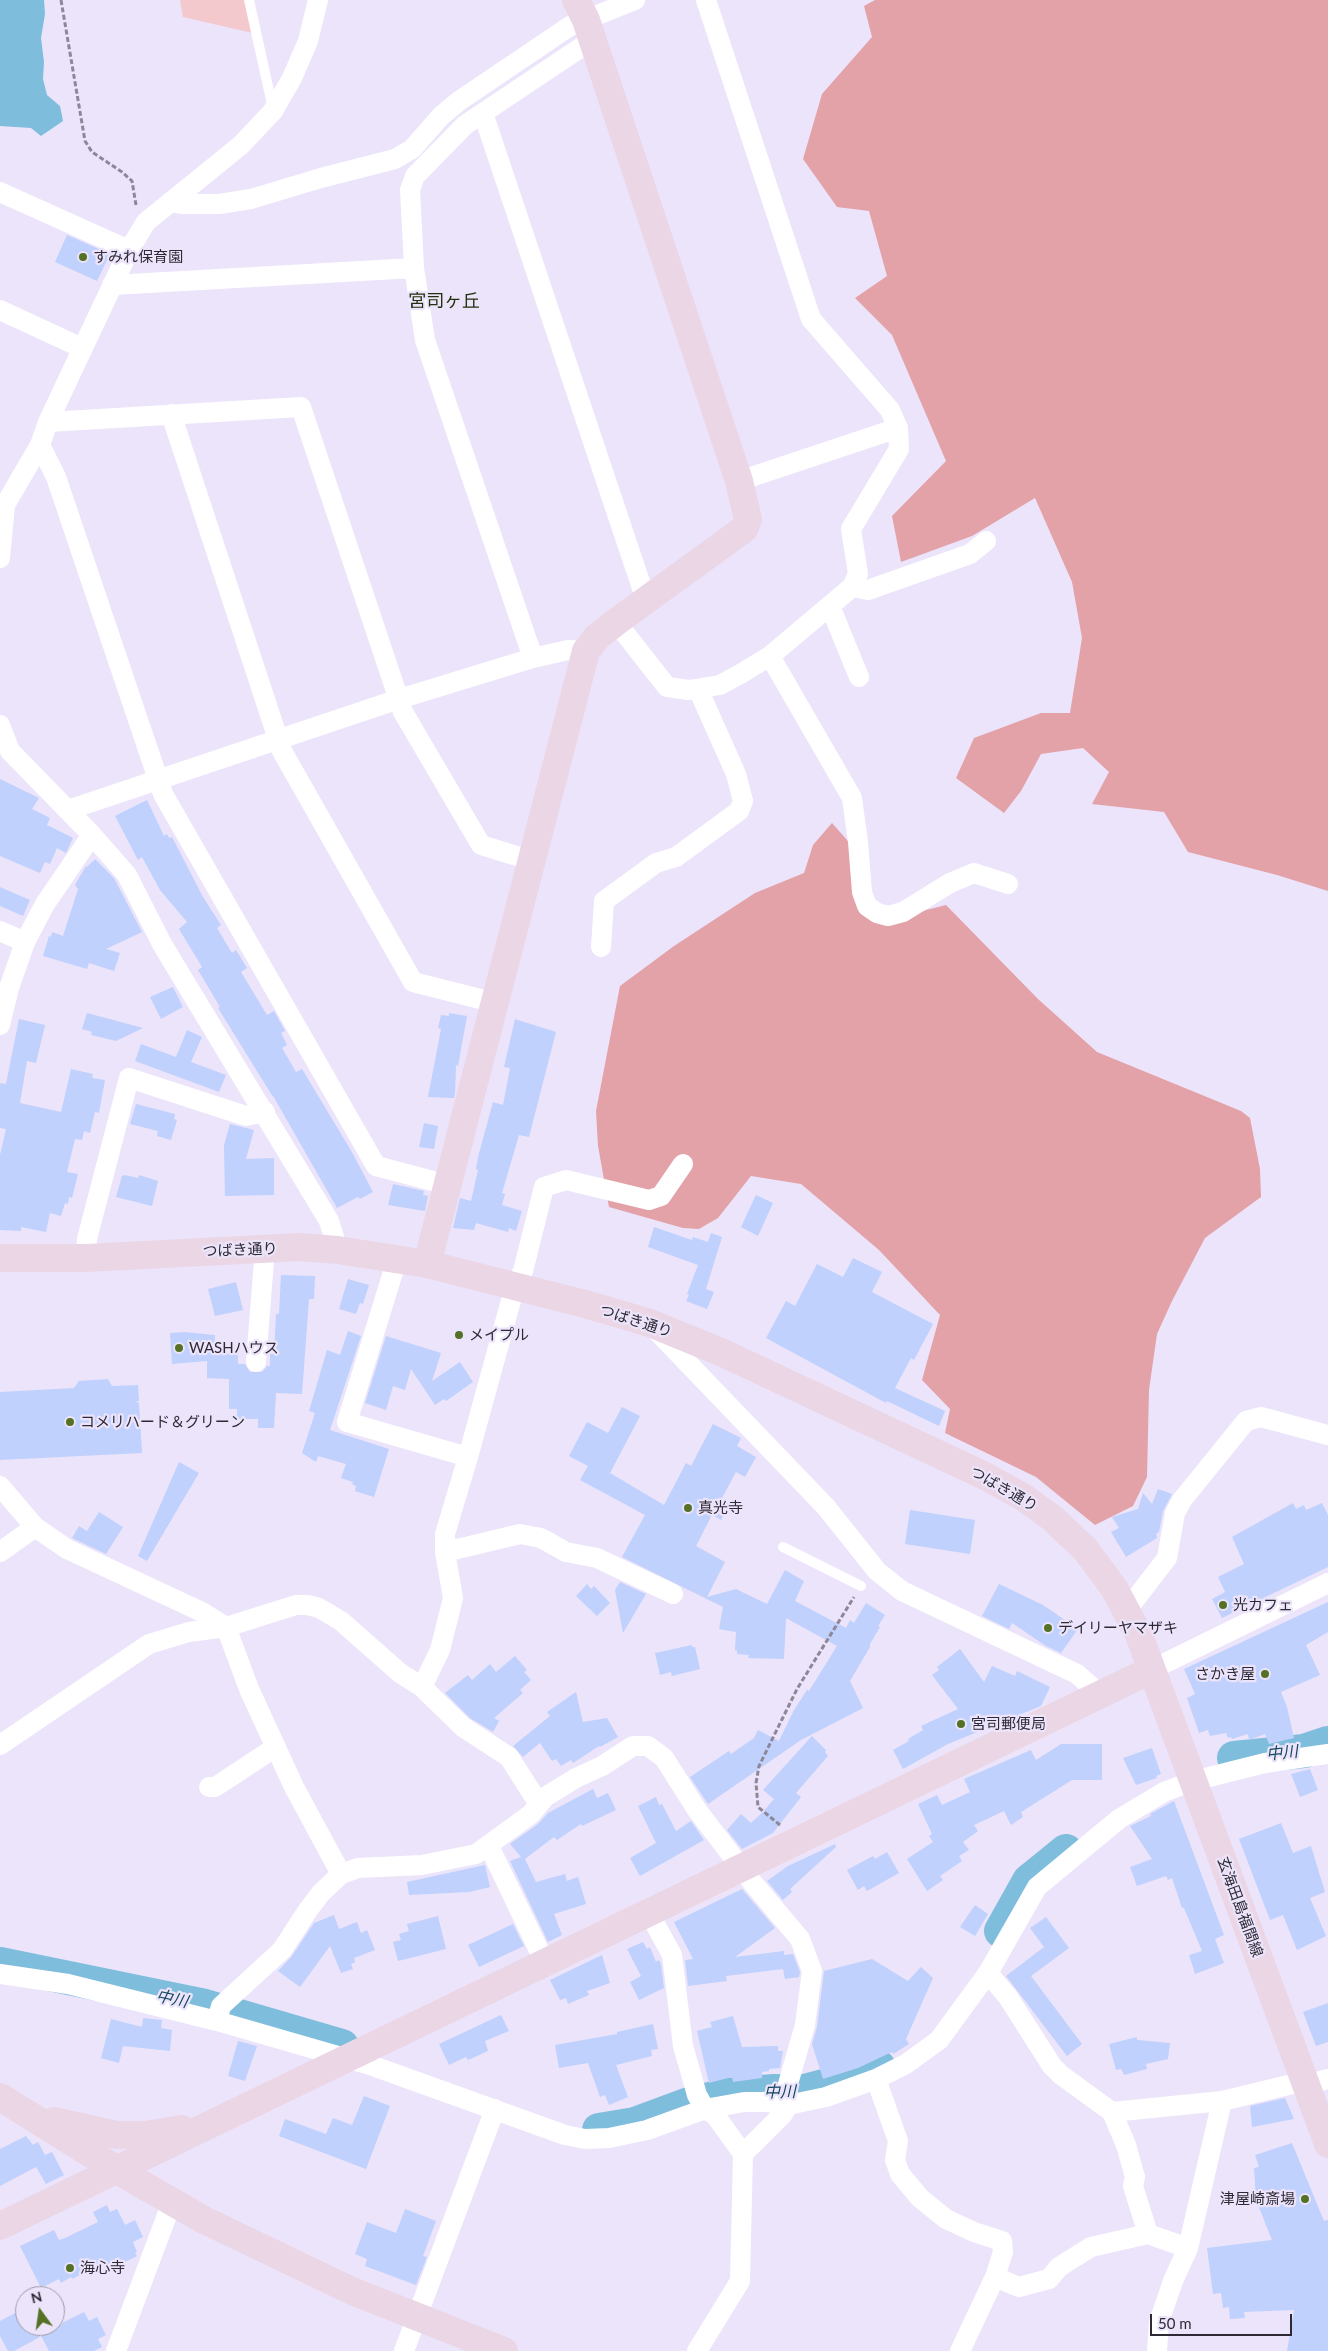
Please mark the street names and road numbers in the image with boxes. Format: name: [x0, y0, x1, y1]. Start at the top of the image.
street label: つばき通り: [202, 1240, 278, 1260]
street label: つばき通り: [598, 1301, 674, 1341]
street label: つばき通り: [967, 1462, 1041, 1516]
street label: 玄海田島福間線: [1214, 1855, 1266, 1959]

